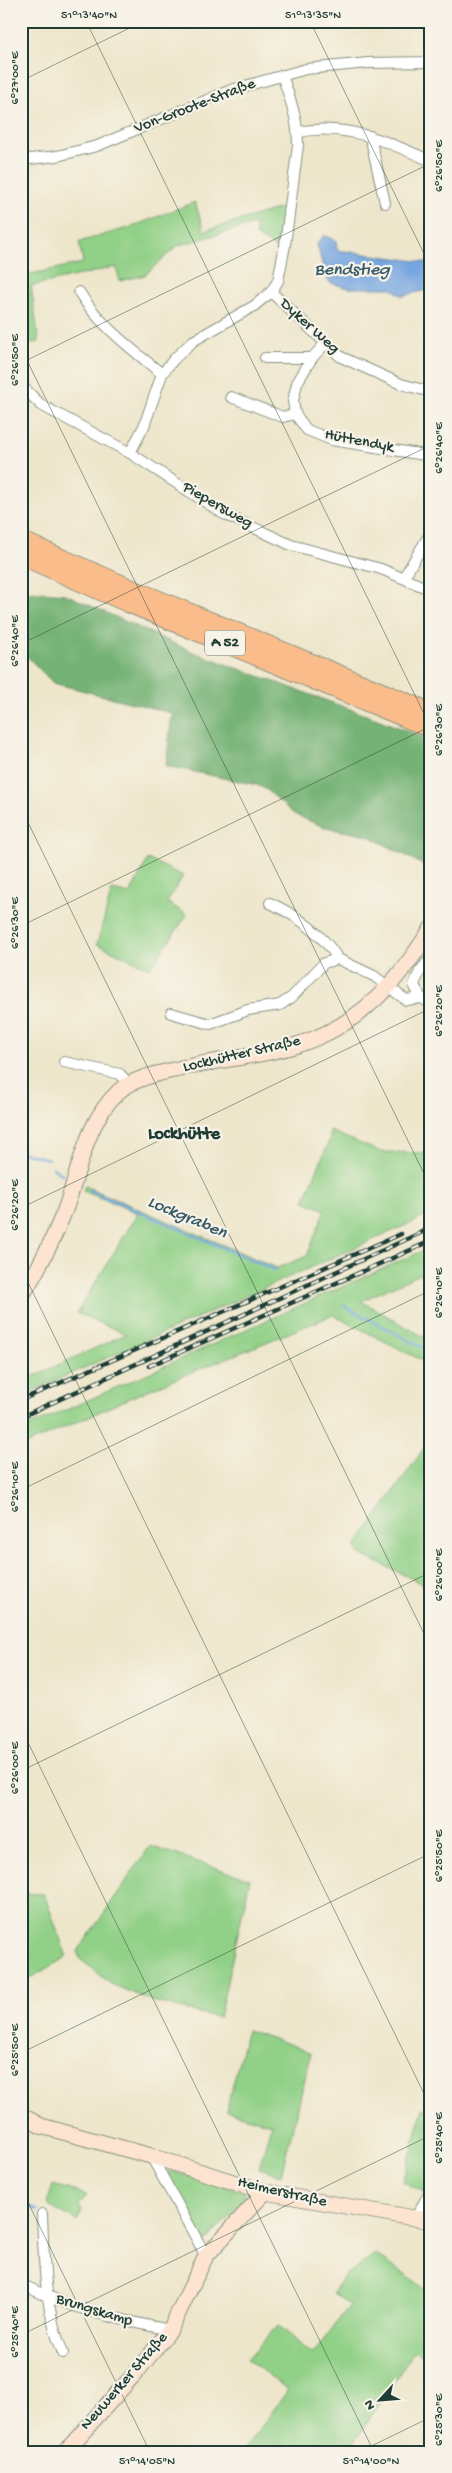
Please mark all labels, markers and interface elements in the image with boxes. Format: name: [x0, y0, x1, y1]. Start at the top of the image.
text: 51°13'40"N: [61, 9, 117, 23]
text: 51°13'35"N: [285, 9, 341, 23]
text: 6°27'00"E: [9, 51, 23, 104]
street label: Von-Groote-Straße: [131, 75, 259, 139]
text: 6°26'50"E: [433, 139, 447, 192]
water label: Bendstieg: [315, 260, 391, 281]
street label: Dyker Weg: [274, 294, 343, 359]
text: 6°26'50"E: [9, 333, 23, 386]
text: 6°26'40"E: [433, 422, 447, 474]
street label: Hüttendyk: [323, 426, 397, 458]
street label: Piepersweg: [178, 478, 256, 534]
text: 6°26'40"E: [9, 615, 23, 667]
road number: A 52: [205, 630, 245, 656]
text: 6°26'30"E: [433, 703, 447, 756]
text: 6°26'30"E: [9, 896, 23, 949]
text: 6°26'20"E: [433, 985, 447, 1037]
street label: Lockhütter Straße: [181, 1032, 303, 1078]
district label: Lockhütte: [148, 1124, 221, 1145]
text: 6°26'20"E: [9, 1179, 23, 1231]
water label: Lockgraben: [144, 1192, 230, 1244]
text: 6°26'10"E: [433, 1267, 447, 1318]
text: 6°26'10"E: [9, 1461, 23, 1512]
text: 6°26'00"E: [433, 1548, 447, 1601]
text: 6°26'00"E: [9, 1741, 23, 1794]
text: 6°25'50"E: [433, 1829, 447, 1882]
text: 6°25'50"E: [9, 2023, 23, 2076]
text: 6°25'40"E: [433, 2112, 447, 2164]
street label: Heimerstraße: [235, 2173, 329, 2213]
street label: Brungskamp: [52, 2290, 135, 2332]
text: 6°25'40"E: [9, 2306, 23, 2358]
street label: Neuwerker Straße: [77, 2328, 173, 2435]
north arrow: [354, 2376, 404, 2426]
text: 6°25'30"E: [433, 2393, 447, 2446]
text: N: [361, 2397, 380, 2412]
text: 51°14'05"N: [119, 2455, 175, 2469]
text: 51°14'00"N: [343, 2455, 399, 2469]

